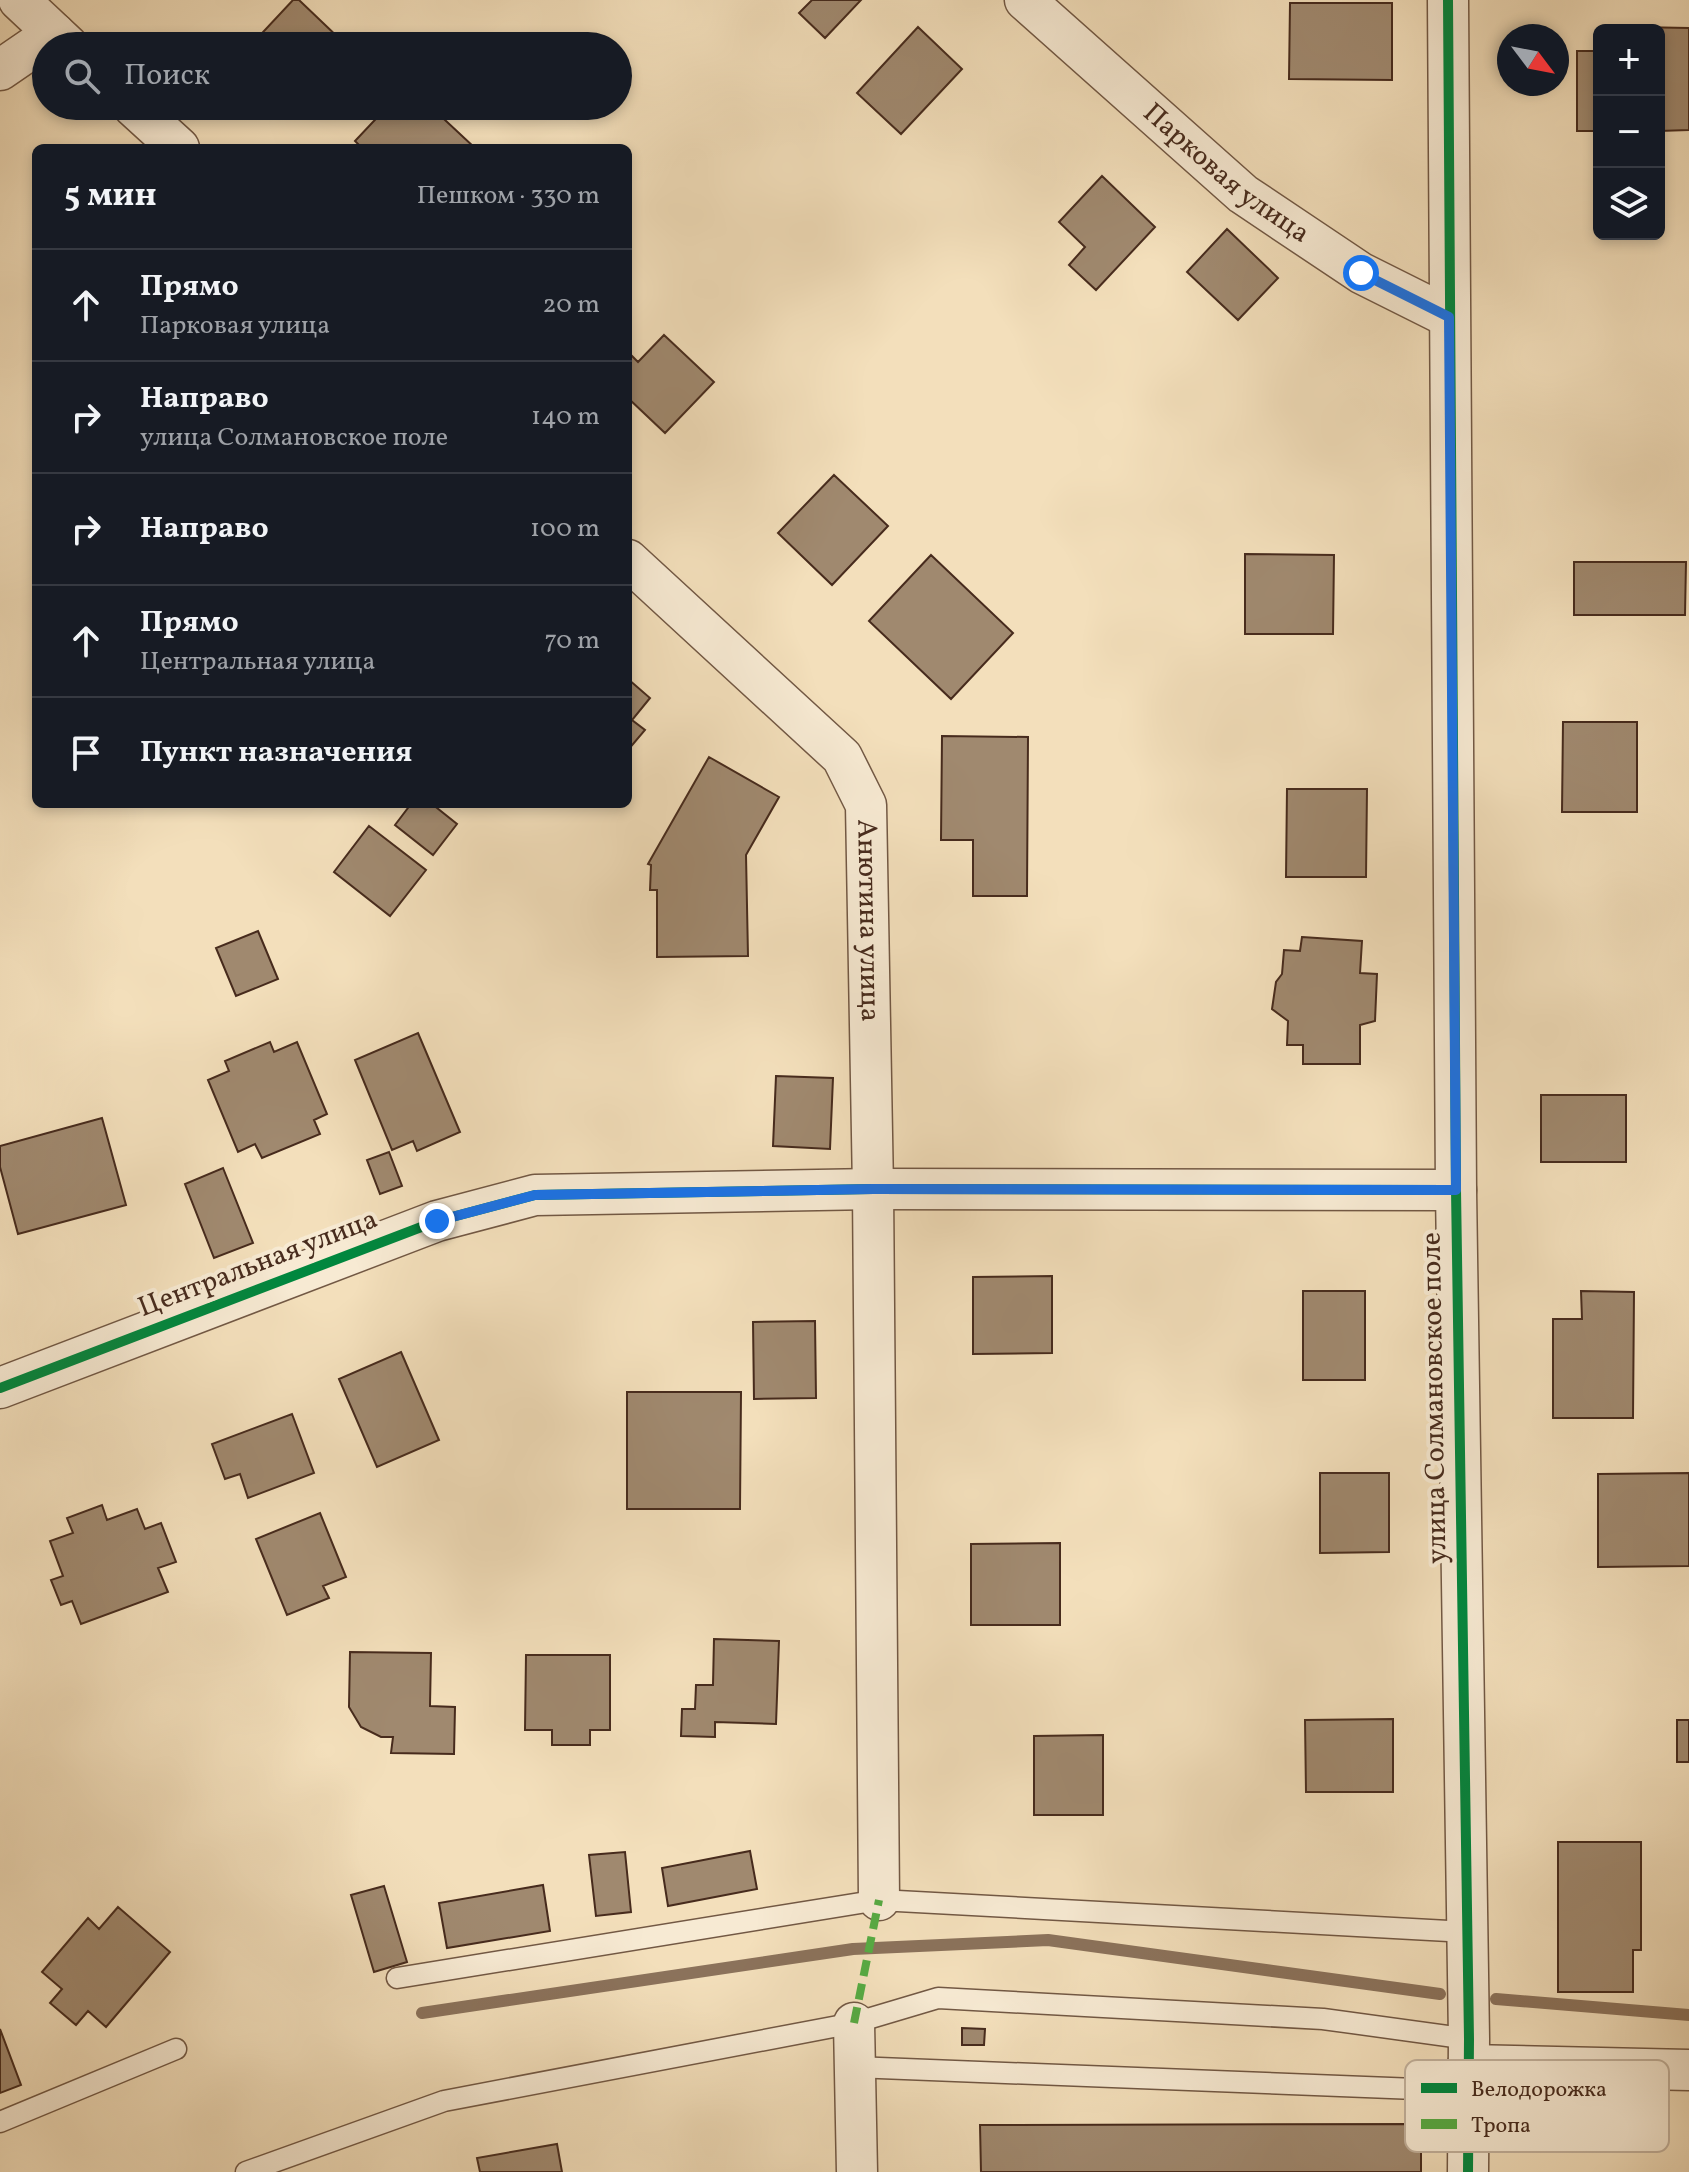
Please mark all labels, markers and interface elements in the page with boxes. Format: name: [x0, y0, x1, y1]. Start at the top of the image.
north arrow: [1497, 24, 1569, 96]
map controls: [1593, 24, 1665, 240]
button: +: [1593, 24, 1665, 96]
search box: [32, 32, 632, 120]
icon: search: [60, 54, 104, 98]
text: Поиск: [124, 55, 210, 97]
street label: Парковая улица: [1134, 94, 1318, 253]
button: −: [1593, 96, 1665, 168]
button: layers: [1593, 168, 1665, 240]
text: 5 мин: [64, 173, 157, 220]
text: Пешком · 330 m: [417, 178, 600, 214]
route start: [1343, 255, 1379, 291]
text: Прямо: [140, 266, 239, 308]
icon: ahead: [64, 283, 108, 327]
text: 20 m: [542, 287, 600, 323]
text: Парковая улица: [140, 308, 330, 344]
text: Направо: [140, 378, 269, 420]
icon: right: [64, 395, 108, 439]
text: 140 m: [531, 399, 600, 435]
text: улица Солмановское поле: [140, 420, 448, 456]
icon: right: [64, 507, 108, 551]
text: Направо: [140, 508, 269, 550]
text: 100 m: [530, 511, 600, 547]
text: Прямо: [140, 602, 239, 644]
icon: ahead: [64, 619, 108, 663]
text: 70 m: [545, 623, 600, 659]
text: Центральная улица: [140, 644, 375, 680]
icon: arrive: [64, 731, 108, 775]
text: Пункт назначения: [140, 732, 412, 774]
street label: Анютина улица: [847, 819, 889, 1022]
street label: Центральная улица: [133, 1200, 383, 1328]
route end: [419, 1203, 455, 1239]
street label: улица Солмановское поле: [1413, 1232, 1457, 1564]
legend: [1405, 2060, 1669, 2152]
text: Велодорожка: [1471, 2075, 1607, 2106]
text: Тропа: [1471, 2111, 1531, 2142]

